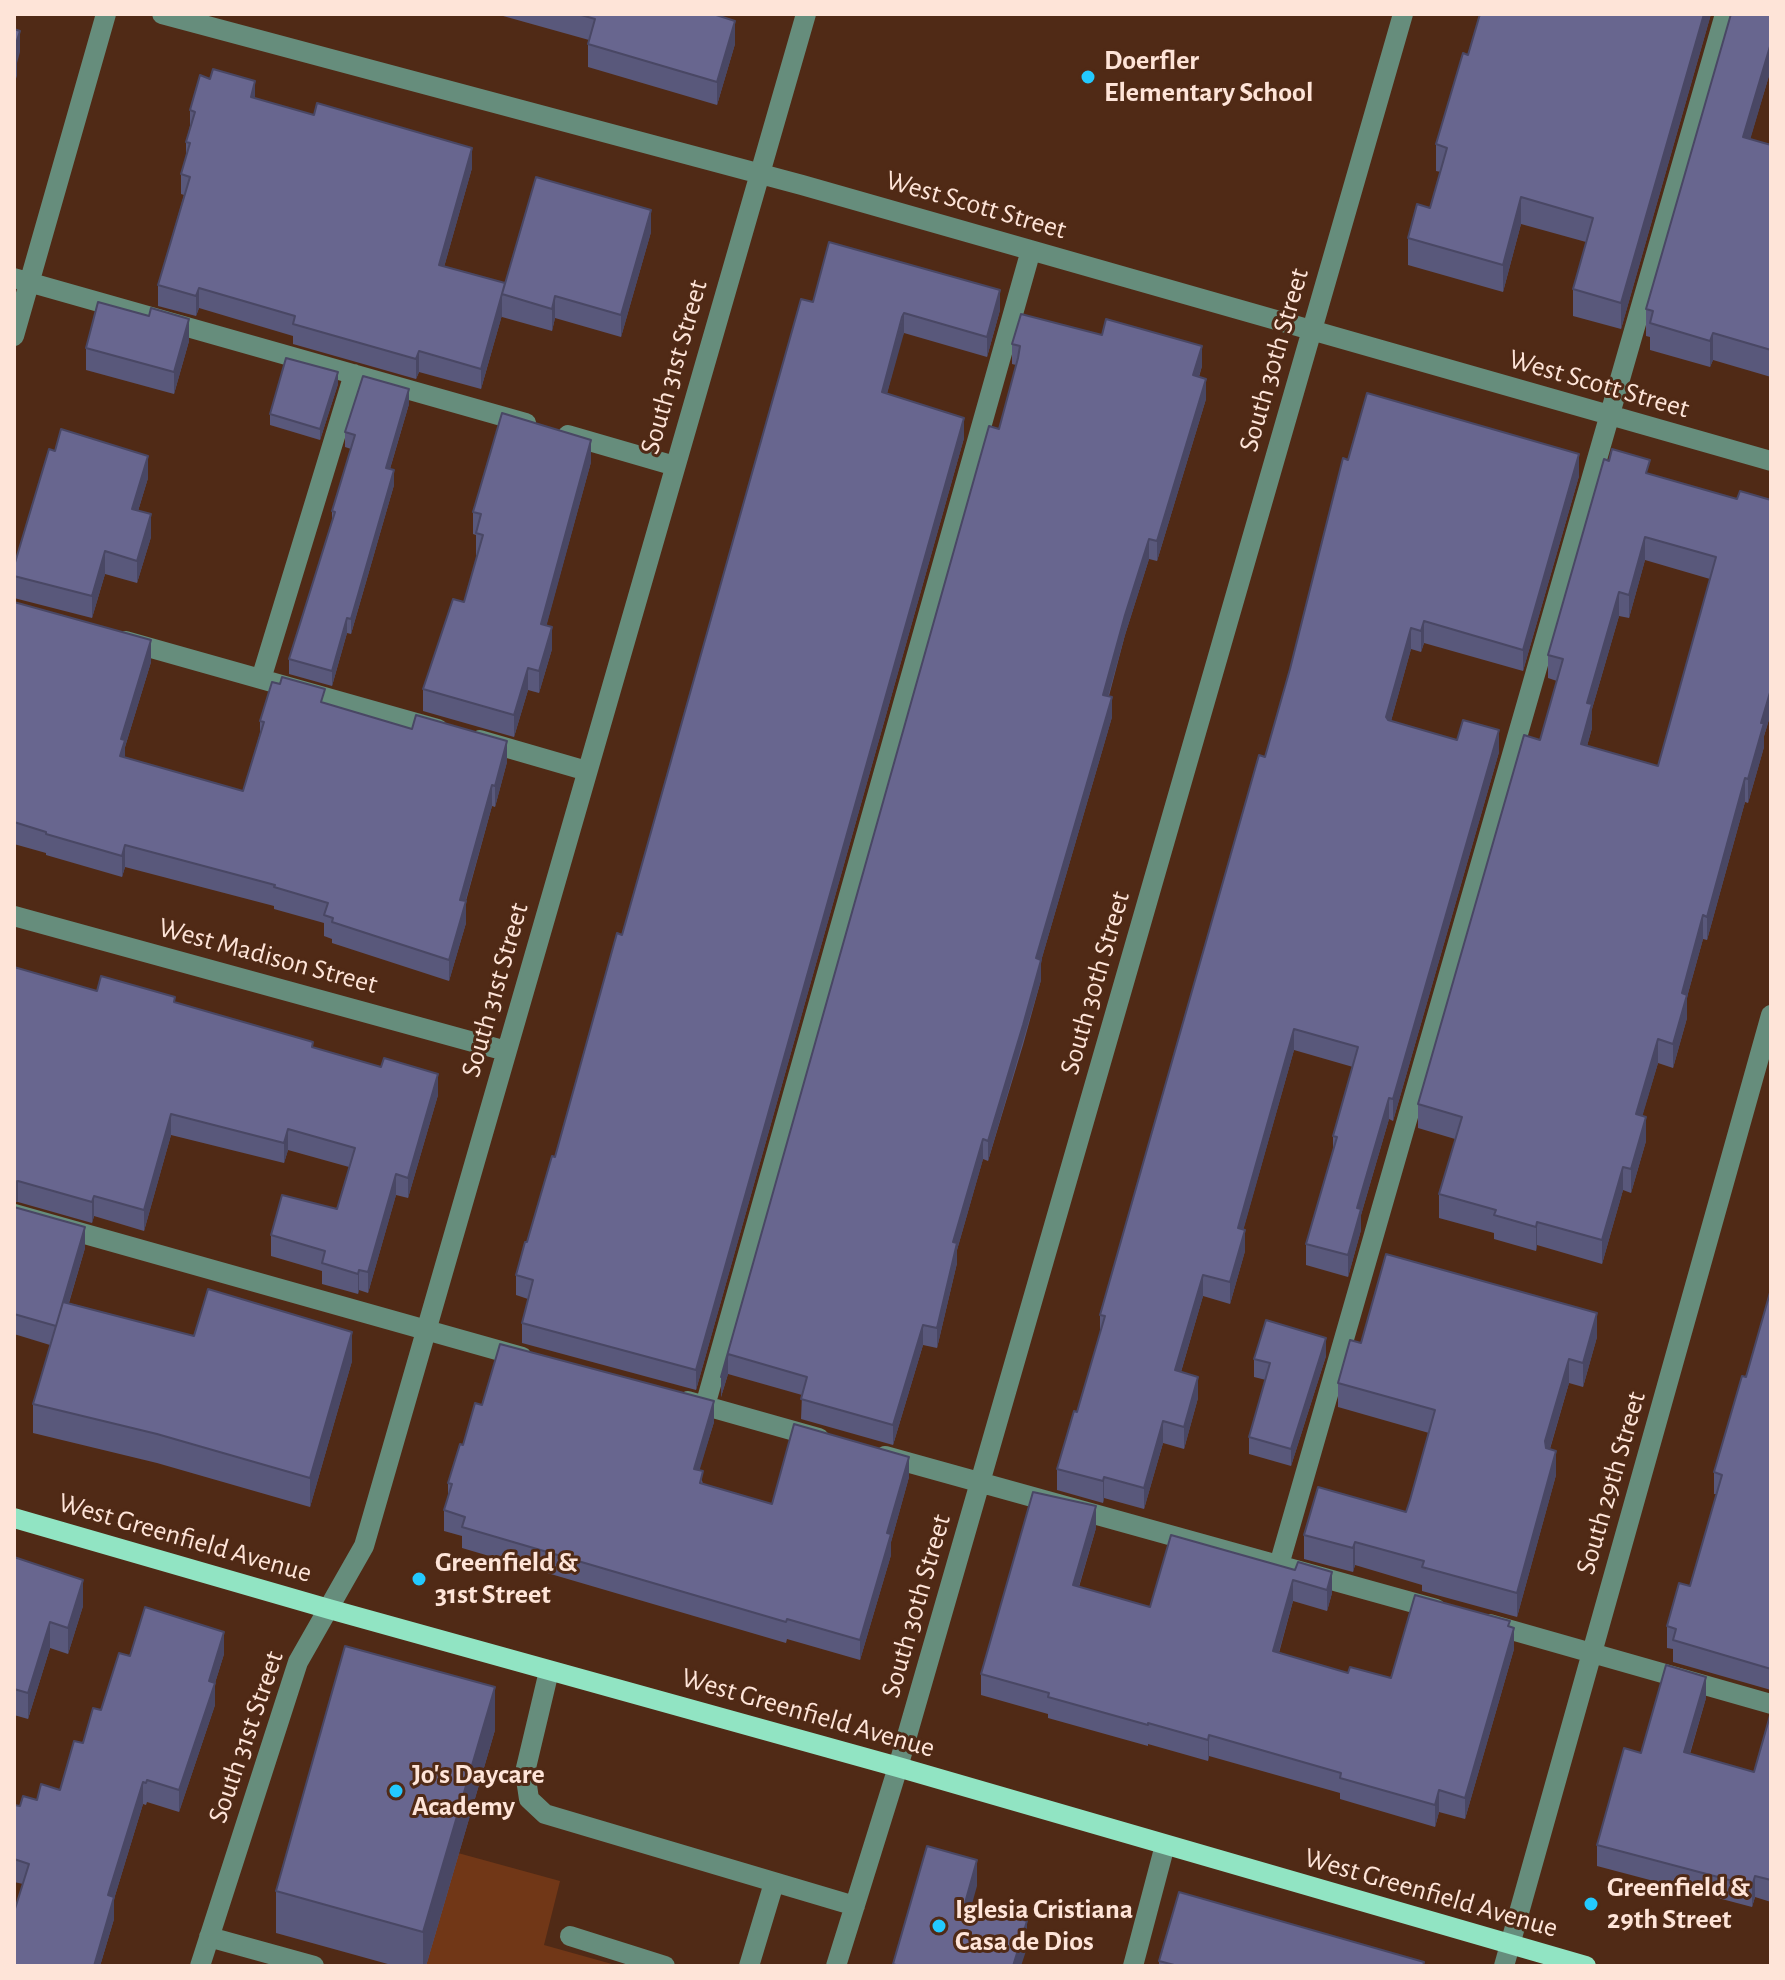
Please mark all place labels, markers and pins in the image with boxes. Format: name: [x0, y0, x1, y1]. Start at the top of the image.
place label: Doerfler Elementary School: [1104, 44, 1313, 110]
marker: Doerfler Elementary School: [1079, 68, 1097, 86]
place label: Greenfield & 31st Street: [435, 1546, 578, 1612]
marker: Greenfield & 31st Street: [410, 1570, 428, 1588]
place label: Jo's Daycare Academy: [412, 1758, 545, 1824]
marker: Jo's Daycare Academy: [387, 1782, 405, 1800]
place label: Greenfield & 29th Street: [1607, 1871, 1750, 1937]
place label: Iglesia Cristiana Casa de Dios: [955, 1893, 1133, 1959]
marker: Greenfield & 29th Street: [1582, 1895, 1600, 1913]
marker: Iglesia Cristiana Casa de Dios: [930, 1917, 948, 1935]

